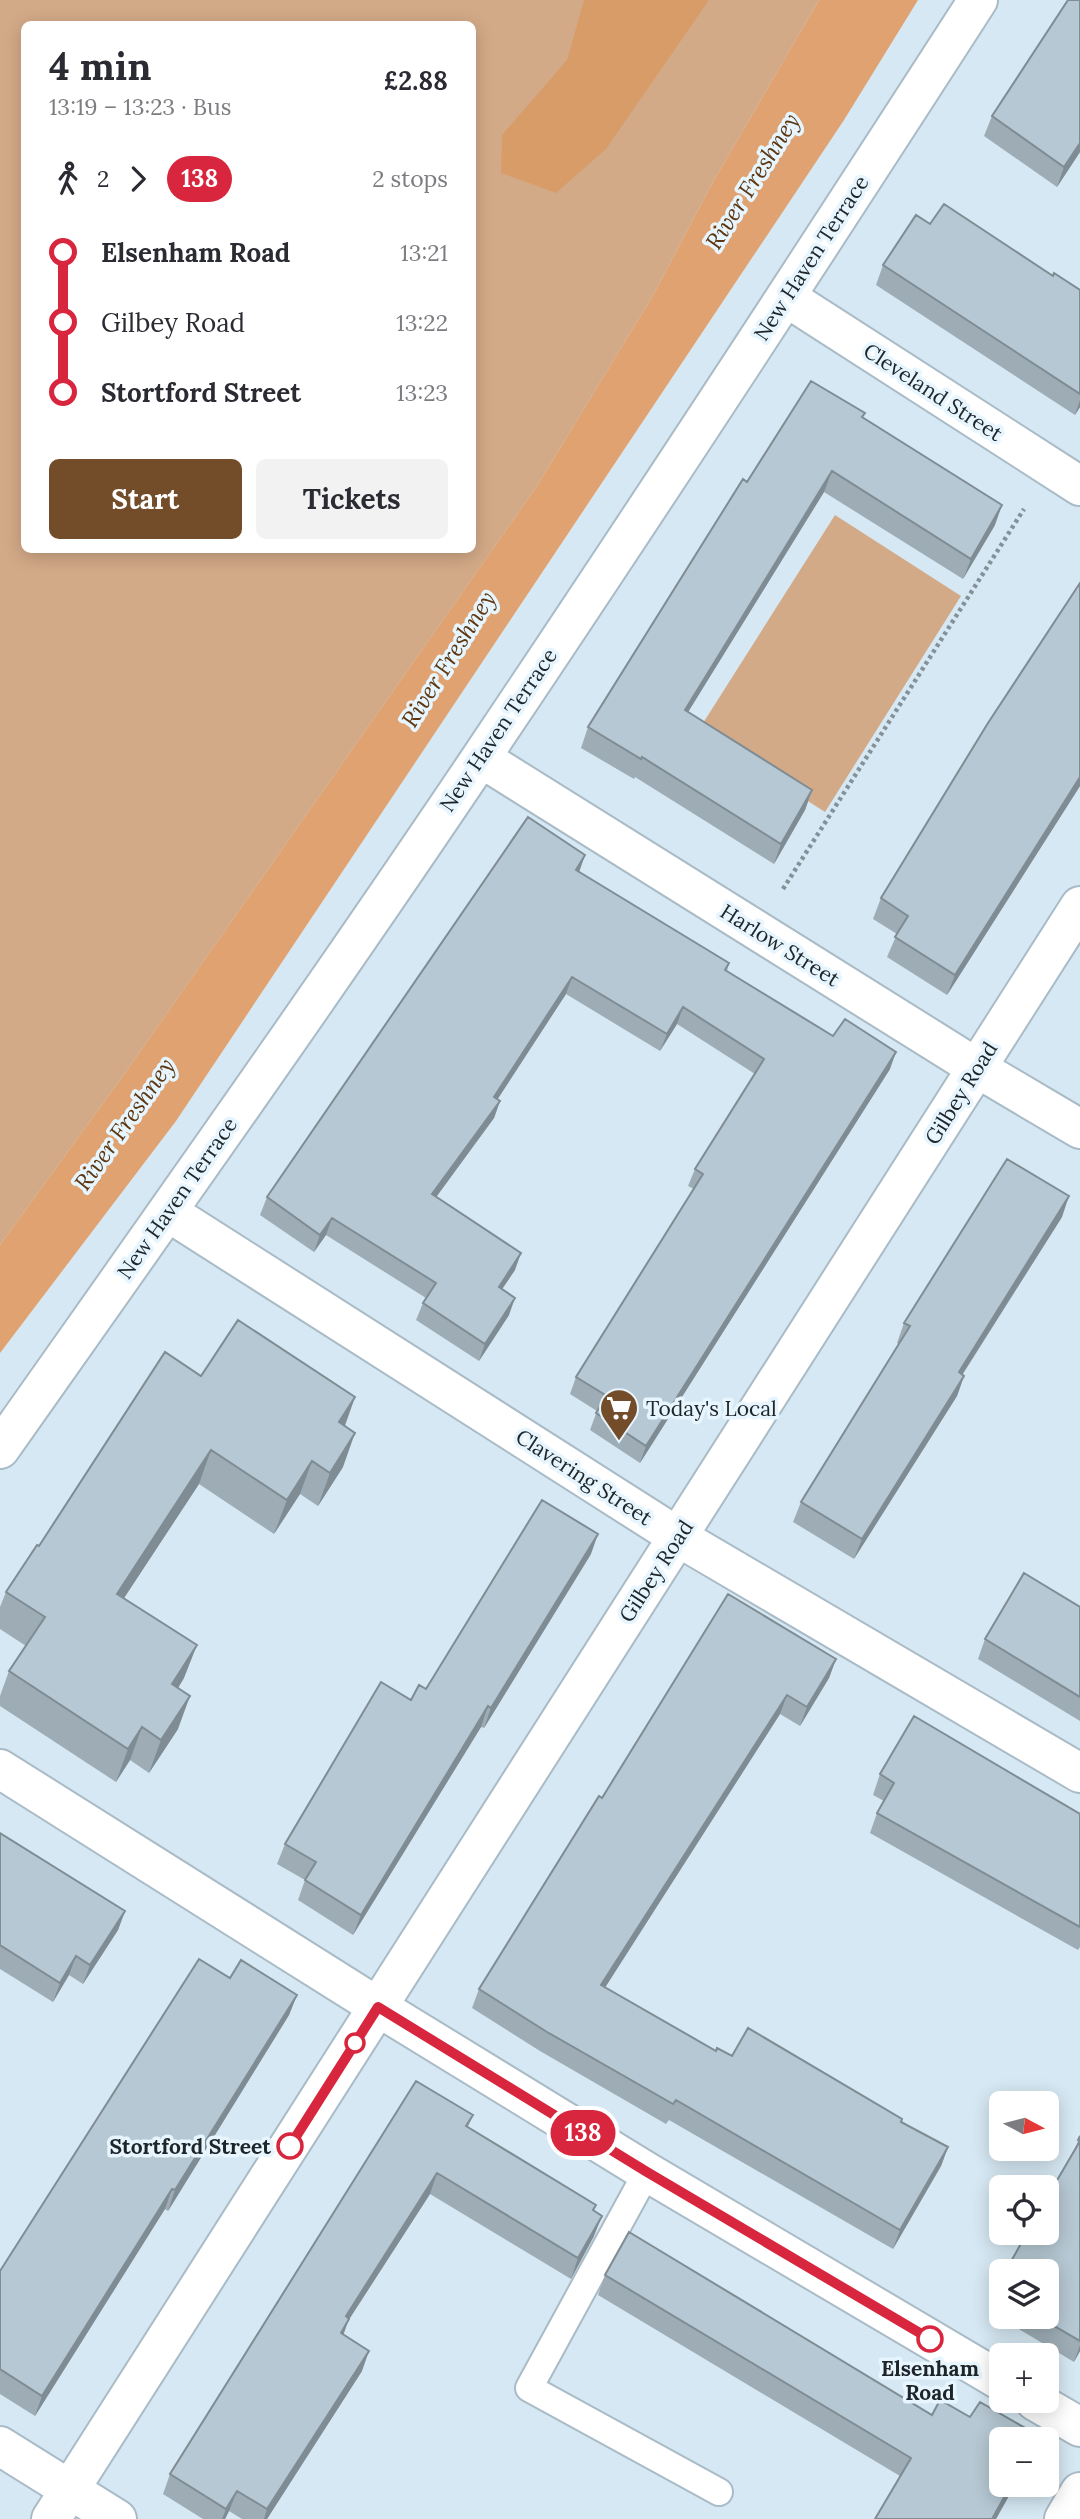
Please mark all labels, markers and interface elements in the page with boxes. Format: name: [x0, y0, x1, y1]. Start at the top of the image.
text: 4 min: [49, 42, 151, 90]
text: £2.88: [383, 64, 448, 97]
text: 13:19 – 13:23 · Bus: [49, 92, 231, 121]
water label: River Freshney: [699, 108, 805, 254]
icon: walk: [49, 160, 87, 198]
icon: forward: [119, 160, 157, 198]
text: 138: [181, 163, 218, 194]
text: 2: [97, 164, 109, 193]
text: 2 stops: [372, 164, 448, 193]
street label: New Haven Terrace: [748, 170, 874, 346]
text: Elsenham Road: [101, 236, 290, 269]
text: 13:21: [400, 238, 448, 267]
text: Gilbey Road: [101, 306, 245, 339]
text: 13:22: [396, 308, 448, 337]
street label: Cleveland Street: [858, 337, 1008, 447]
text: Stortford Street: [101, 376, 301, 409]
text: 13:23: [396, 378, 448, 407]
button: Start: [49, 459, 242, 539]
button: Tickets: [256, 459, 448, 539]
water label: River Freshney: [395, 586, 501, 732]
street label: New Haven Terrace: [433, 643, 563, 817]
street label: Harlow Street: [715, 898, 845, 993]
street label: Gilbey Road: [919, 1036, 1003, 1150]
water label: River Freshney: [68, 1052, 180, 1196]
street label: New Haven Terrace: [111, 1112, 243, 1284]
supermarket icon: Today's Local: [598, 1387, 640, 1442]
place label: Today's Local: [646, 1395, 777, 1422]
street label: Clavering Street: [511, 1423, 658, 1532]
street label: Gilbey Road: [613, 1515, 699, 1627]
unlabelled marker: [345, 2033, 365, 2053]
north arrow: [989, 2091, 1059, 2161]
map controls: [989, 2091, 1059, 2497]
line badge: 138: [543, 2110, 623, 2156]
text: 138: [565, 2117, 601, 2148]
place label: Stortford Street: [110, 2133, 271, 2160]
marker: Stortford Street: [277, 2133, 303, 2159]
button: locate: [989, 2175, 1059, 2245]
button: layers: [989, 2259, 1059, 2329]
marker: Elsenham Road: [917, 2326, 943, 2352]
button: +: [989, 2343, 1059, 2413]
place label: Elsenham Road: [881, 2355, 979, 2406]
button: −: [989, 2427, 1059, 2497]

